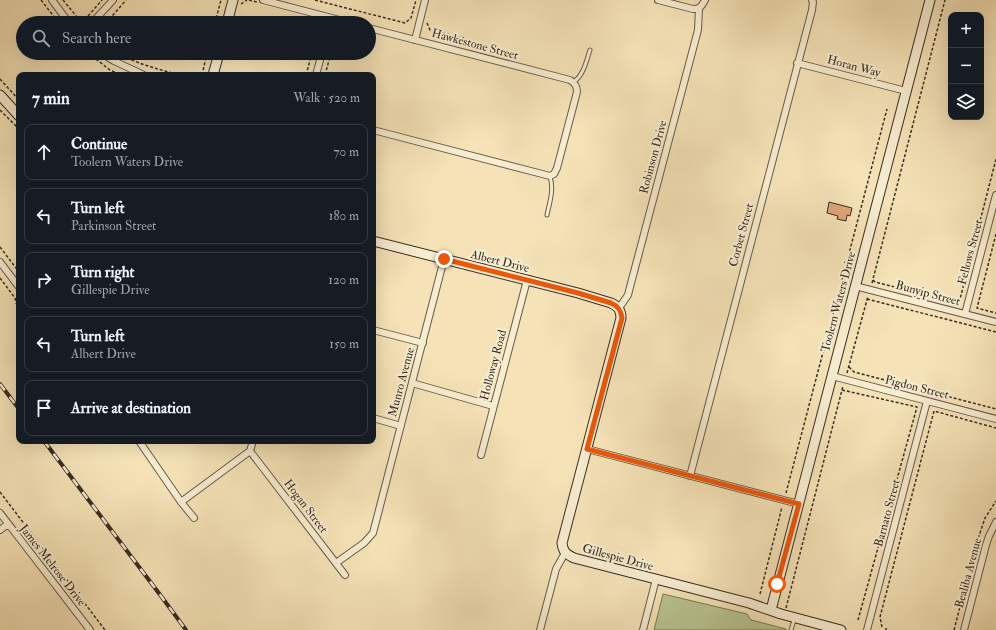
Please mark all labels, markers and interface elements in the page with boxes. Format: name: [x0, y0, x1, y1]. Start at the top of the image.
map controls: [948, 12, 984, 120]
button: +: [948, 12, 984, 48]
search box: [16, 16, 376, 60]
street label: Hawkestone Street: [430, 26, 520, 63]
icon: search: [30, 27, 52, 49]
text: Search here: [62, 29, 131, 48]
button: −: [948, 48, 984, 84]
street label: Horan Way: [825, 52, 883, 81]
button: layers: [948, 84, 984, 120]
text: 7 min: [32, 88, 70, 109]
text: Walk · 520 m: [293, 90, 360, 106]
street label: Robinson Drive: [636, 119, 671, 196]
text: Continue: [71, 135, 127, 154]
icon: ahead: [33, 141, 55, 163]
text: 70 m: [334, 144, 359, 160]
text: Toolern Waters Drive: [71, 154, 183, 170]
text: Turn left: [71, 199, 125, 218]
street label: Corbet Street: [726, 202, 757, 269]
icon: left: [33, 205, 55, 227]
text: 180 m: [329, 208, 359, 224]
text: Parkinson Street: [71, 218, 156, 234]
street label: Fellows Street: [955, 218, 986, 286]
street label: Albert Drive: [468, 247, 531, 276]
route end: [435, 250, 453, 268]
street label: Toolern Waters Drive: [818, 250, 859, 354]
text: Turn right: [71, 263, 134, 282]
icon: right: [33, 269, 55, 291]
text: 120 m: [328, 272, 359, 288]
street label: Bunyip Street: [894, 278, 962, 309]
text: Gillespie Drive: [71, 282, 150, 298]
text: Turn left: [71, 327, 125, 346]
street label: Holloway Road: [477, 328, 510, 402]
icon: left: [33, 333, 55, 355]
text: 150 m: [329, 336, 359, 352]
text: Albert Drive: [71, 346, 136, 362]
street label: Munro Avenue: [385, 346, 418, 419]
street label: Pigdon Street: [883, 372, 951, 403]
icon: arrive: [33, 397, 55, 419]
text: Arrive at destination: [71, 399, 191, 418]
street label: Hogan Street: [280, 476, 331, 536]
street label: Barnato Street: [871, 478, 904, 549]
street label: James Melrose Drive: [16, 521, 89, 609]
street label: Bealiba Avenue: [952, 536, 985, 610]
street label: Gillespie Drive: [581, 541, 655, 574]
route start: [768, 575, 786, 593]

